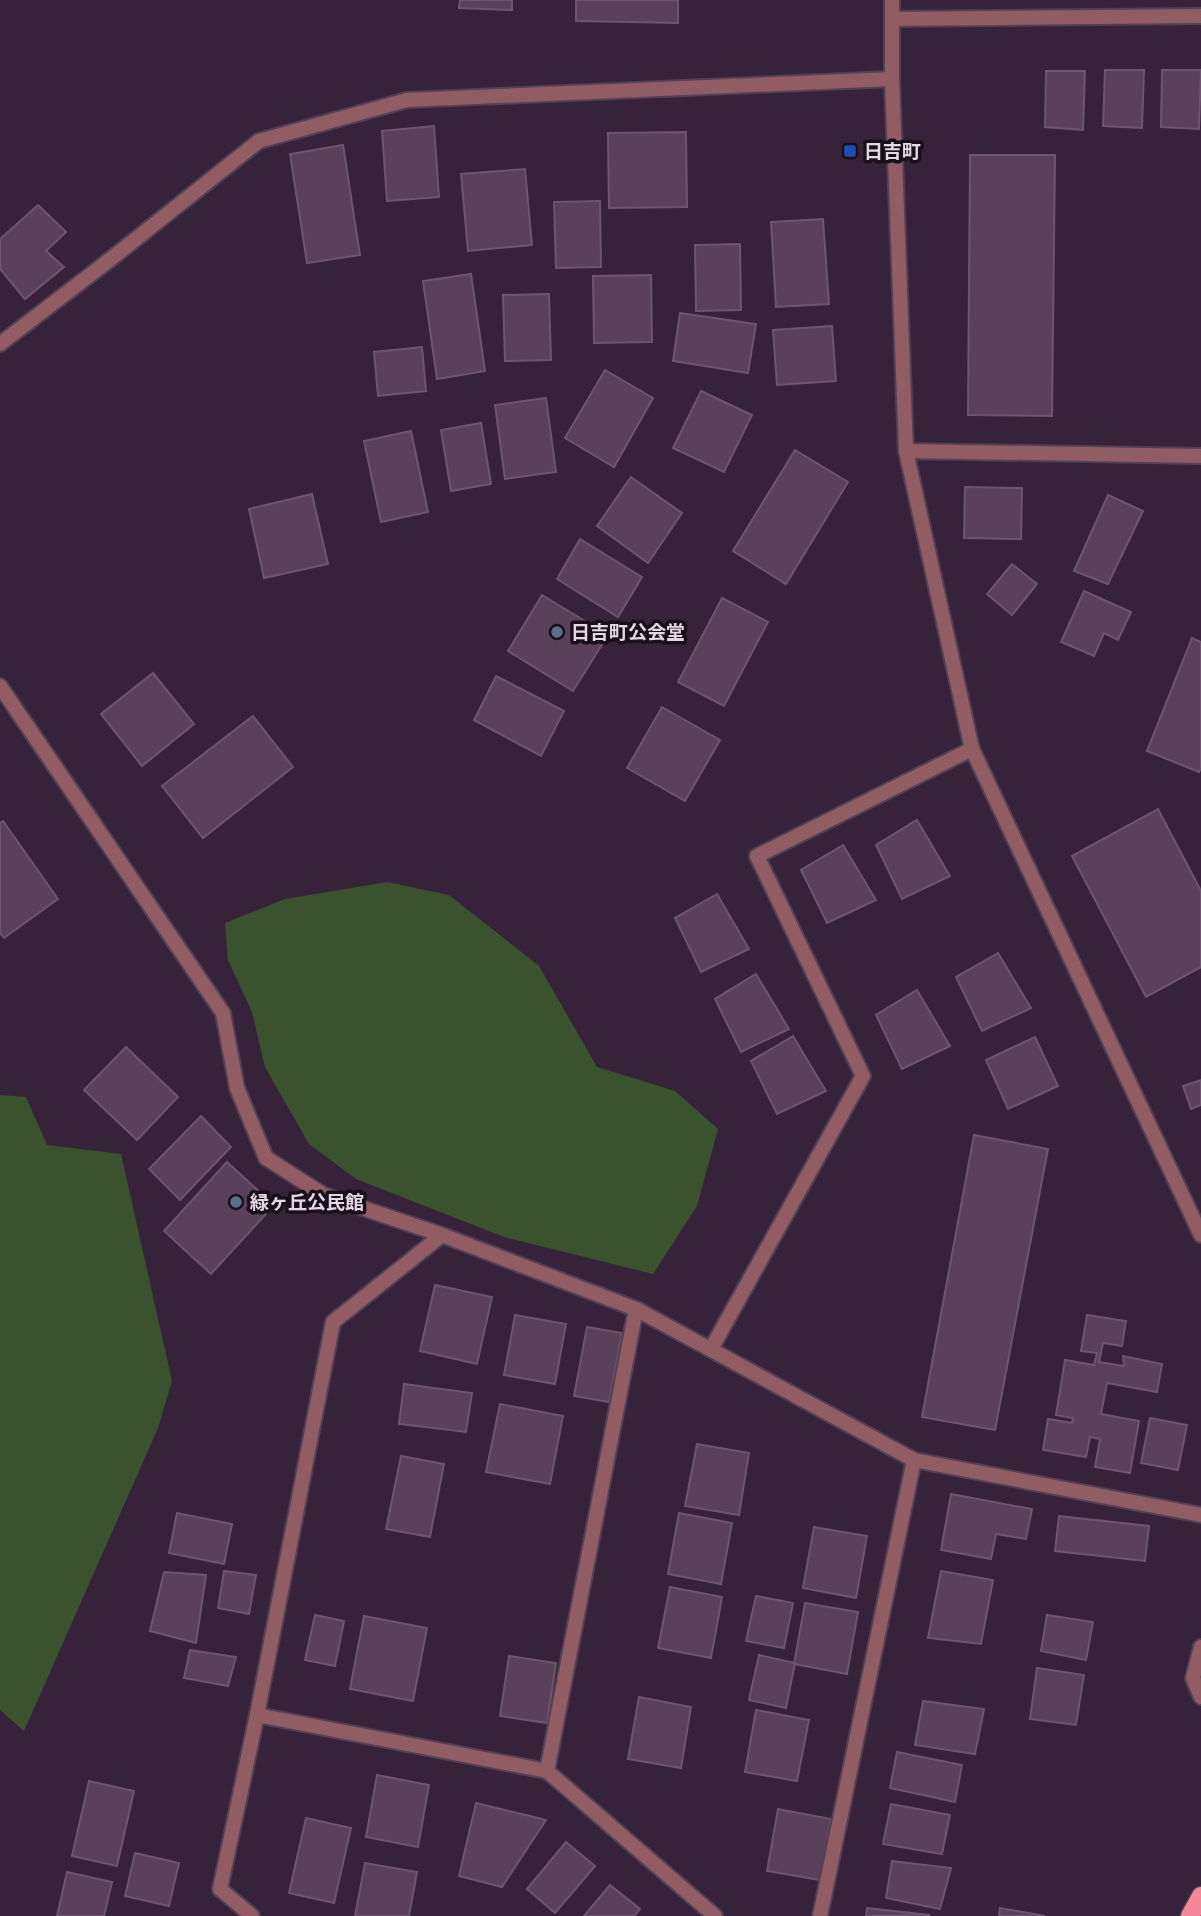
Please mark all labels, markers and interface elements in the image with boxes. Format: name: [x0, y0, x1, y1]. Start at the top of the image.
place label: 日吉町: [864, 140, 921, 163]
marker: 日吉町: [842, 143, 858, 159]
place label: 日吉町公会堂: [571, 621, 685, 644]
marker: 日吉町公会堂: [549, 624, 565, 640]
place label: 緑ヶ丘公民館: [250, 1191, 364, 1214]
marker: 緑ヶ丘公民館: [228, 1194, 244, 1210]

